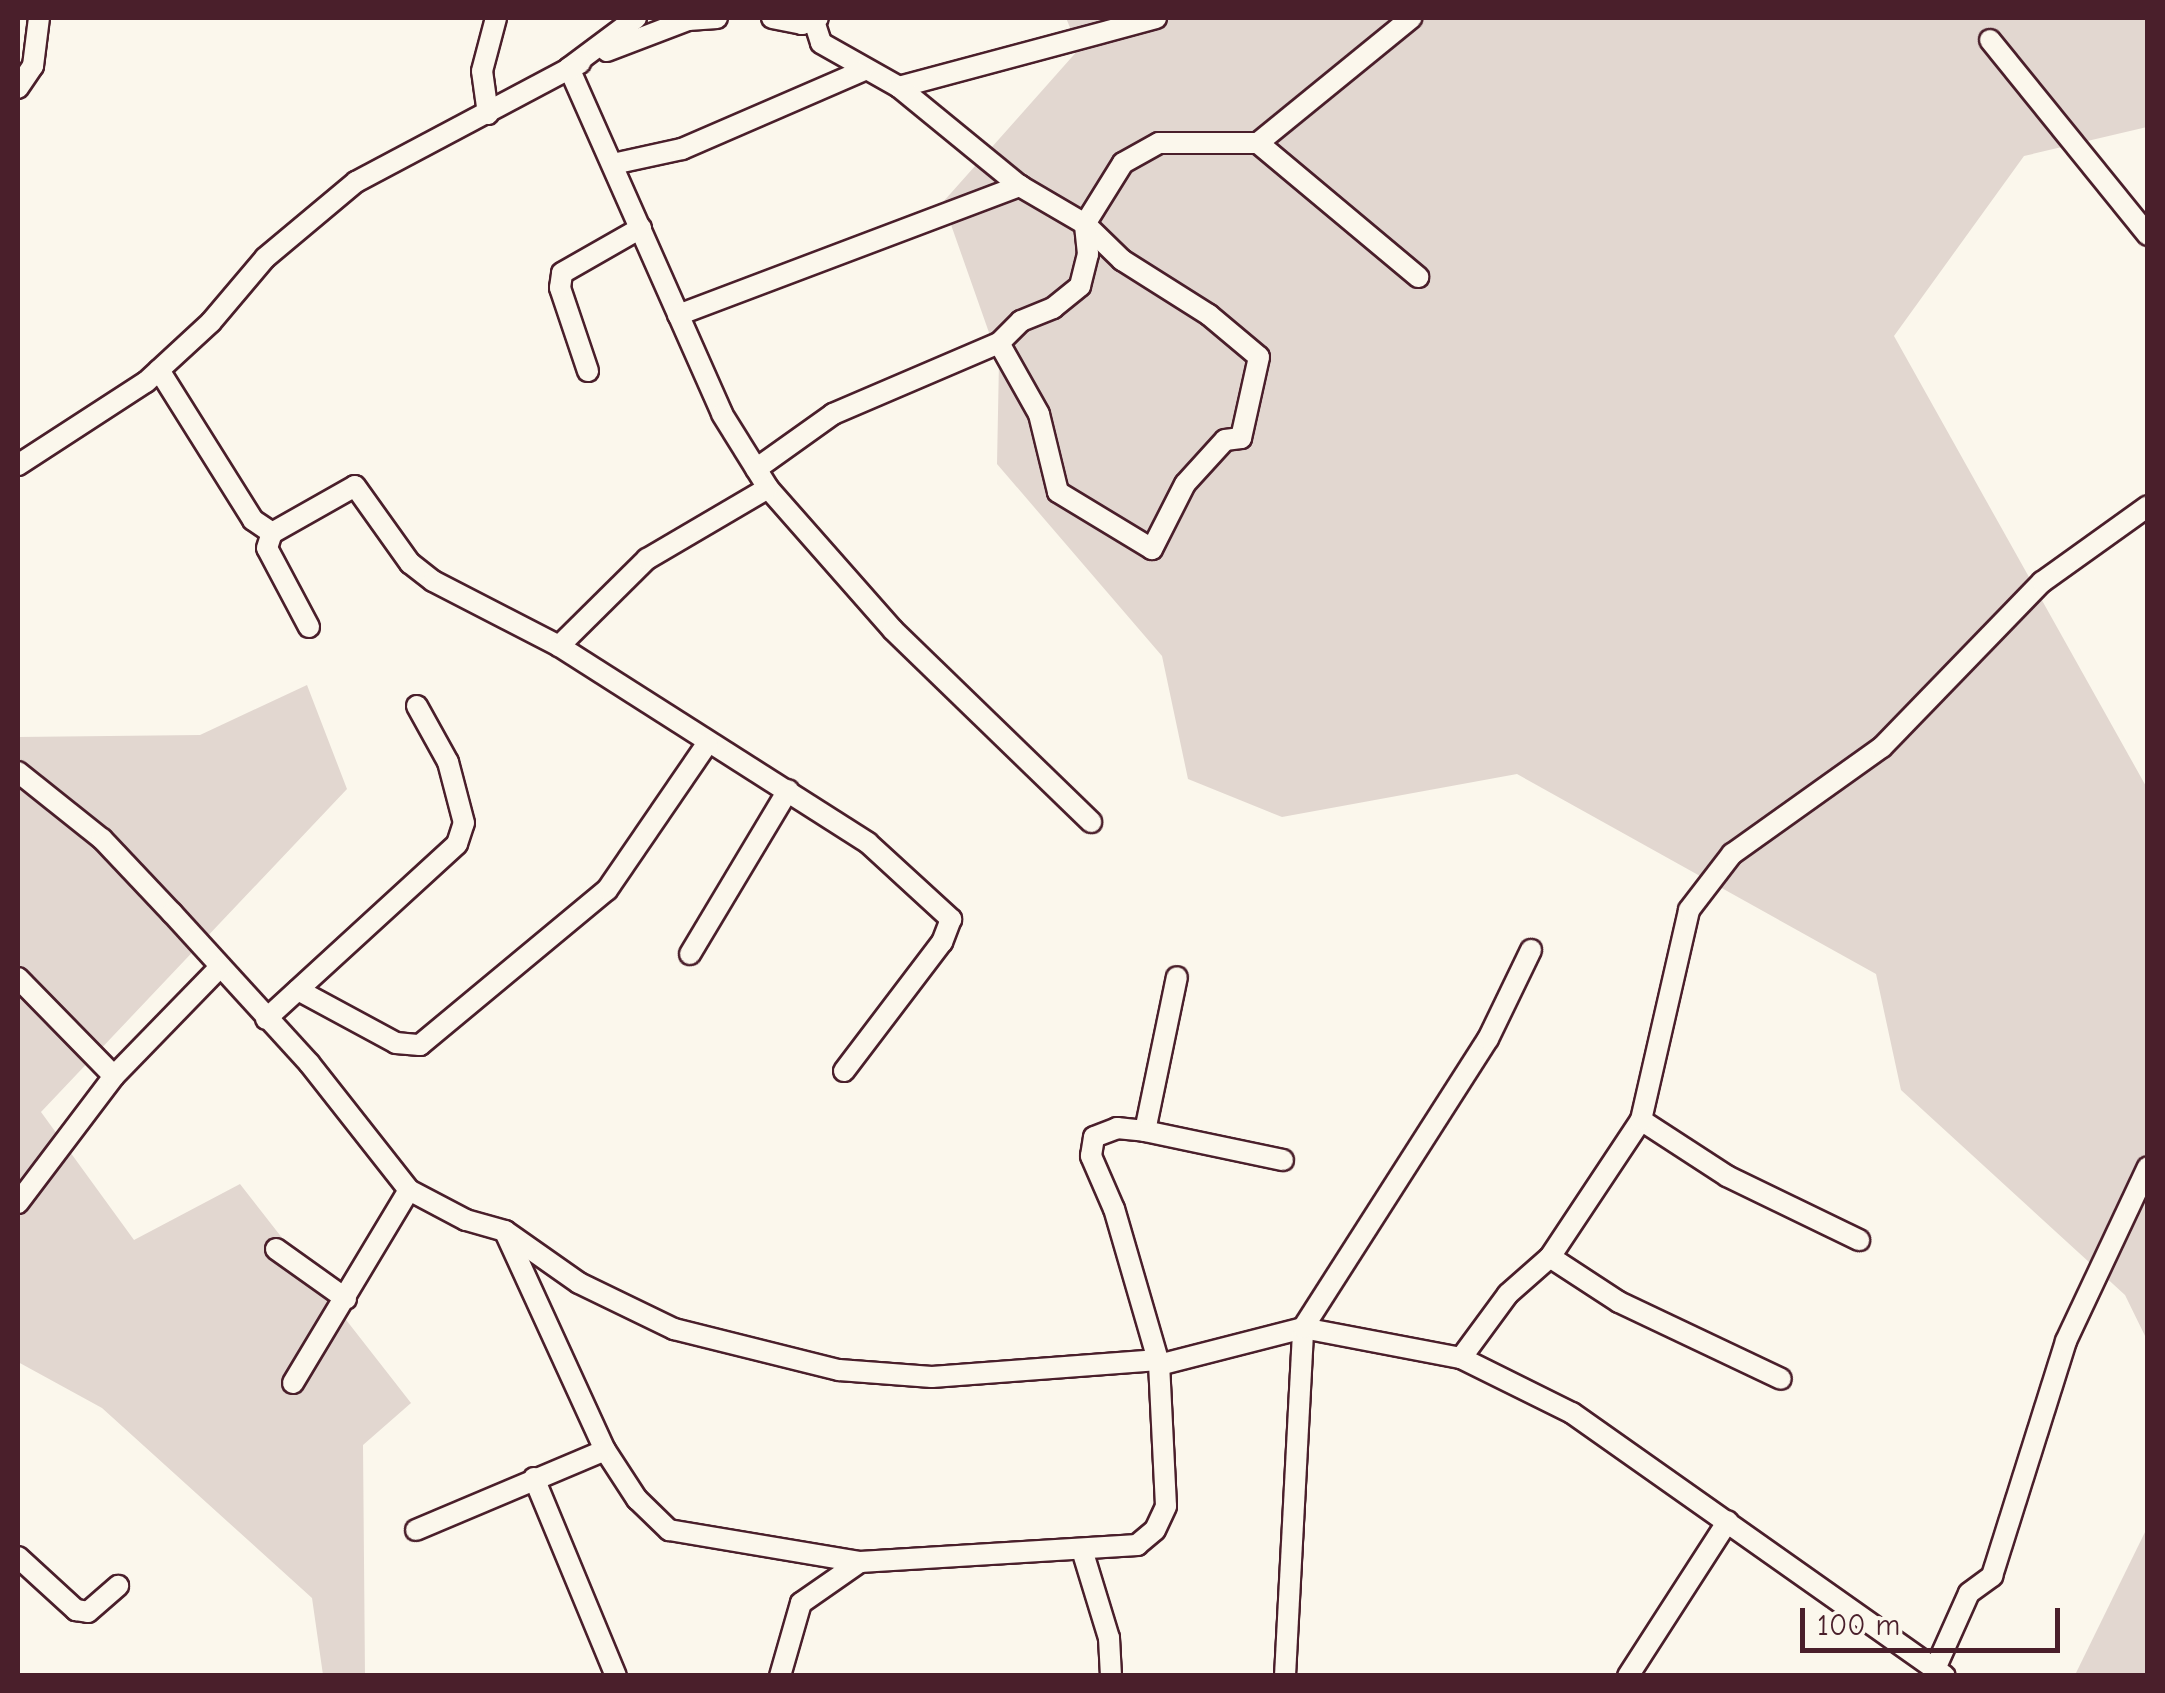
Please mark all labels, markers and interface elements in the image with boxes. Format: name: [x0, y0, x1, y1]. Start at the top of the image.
scale bar: [1805, 1588, 2065, 1650]
text: 100 m: [1817, 1608, 1900, 1643]

